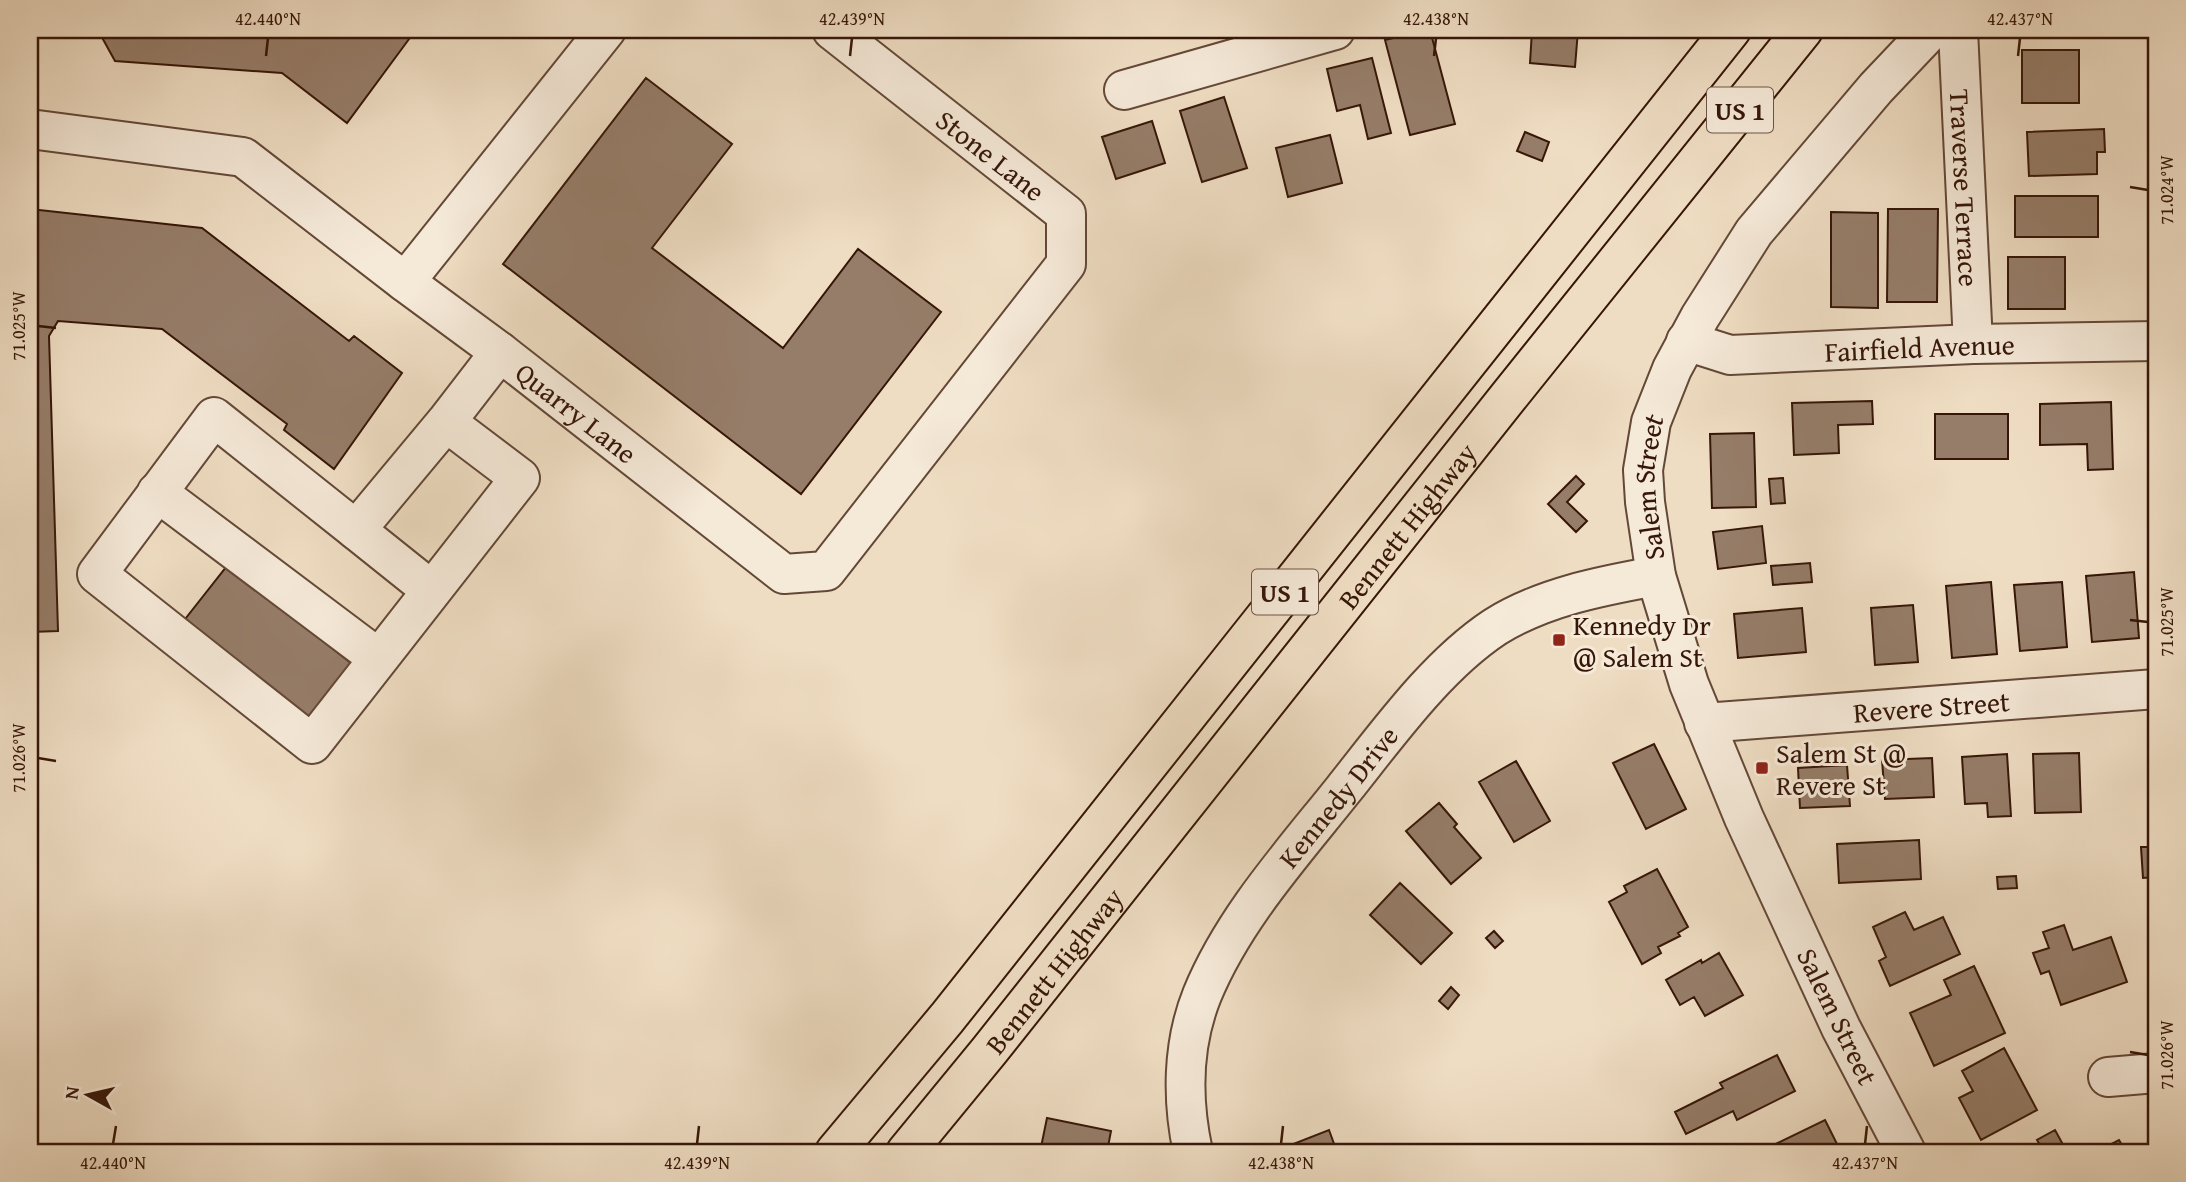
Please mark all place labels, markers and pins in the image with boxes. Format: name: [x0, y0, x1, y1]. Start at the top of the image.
place label: Kennedy Dr @ Salem St: [1573, 604, 1711, 677]
marker: Kennedy Dr @ Salem St: [1551, 632, 1567, 648]
place label: Salem St @ Revere St: [1776, 732, 1906, 805]
marker: Salem St @ Revere St: [1754, 760, 1770, 776]

